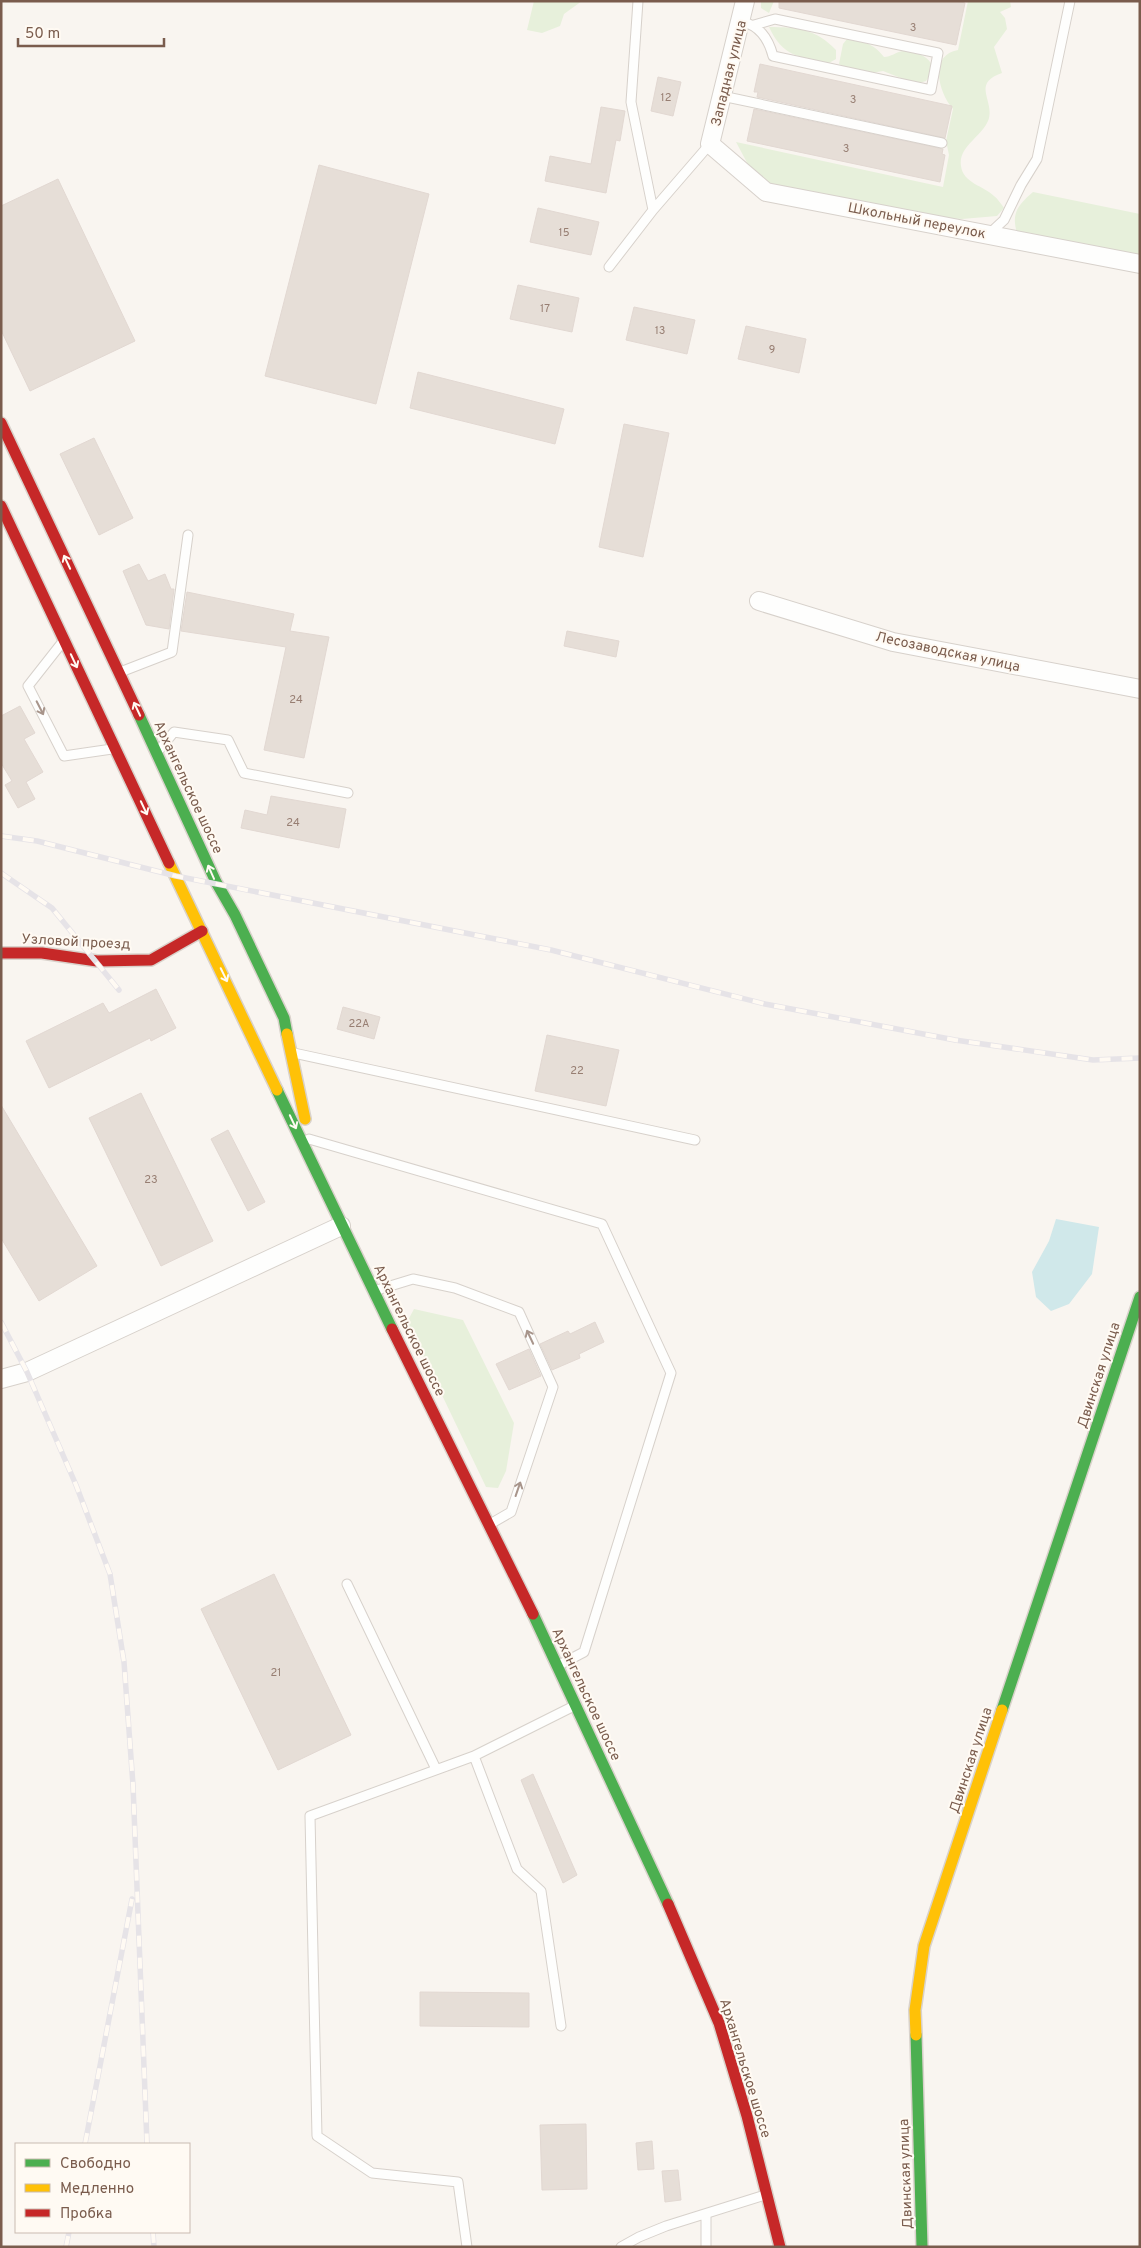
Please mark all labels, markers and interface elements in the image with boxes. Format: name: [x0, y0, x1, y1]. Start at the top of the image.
scale bar: [18, 15, 164, 47]
street label: Западная улица: [708, 19, 751, 128]
house number: 3: [910, 21, 916, 35]
text: 50 m: [25, 25, 60, 44]
house number: 12: [661, 91, 671, 105]
house number: 3: [850, 93, 856, 107]
house number: 3: [843, 142, 849, 156]
street label: Школьный переулок: [846, 200, 987, 243]
house number: 15: [559, 226, 570, 240]
house number: 17: [540, 302, 550, 316]
house number: 13: [655, 324, 665, 338]
house number: 9: [769, 343, 775, 357]
one-way arrow: [62, 555, 71, 570]
street label: Лесозаводская улица: [874, 629, 1022, 676]
one-way arrow: [70, 653, 80, 668]
house number: 24: [289, 693, 303, 707]
one-way arrow: [35, 701, 45, 716]
one-way arrow: [131, 702, 141, 717]
street label: Архангельское шоссе: [149, 719, 226, 857]
one-way arrow: [140, 800, 149, 815]
house number: 24: [286, 816, 300, 830]
one-way arrow: [206, 865, 216, 880]
street label: Узловой проезд: [21, 931, 131, 954]
one-way arrow: [219, 967, 229, 982]
house number: 22А: [349, 1017, 369, 1031]
house number: 22: [570, 1064, 584, 1078]
one-way arrow: [289, 1114, 298, 1129]
house number: 23: [144, 1173, 158, 1187]
street label: Архангельское шоссе: [369, 1262, 448, 1399]
street label: Двинская улица: [1074, 1320, 1125, 1431]
one-way arrow: [525, 1330, 535, 1345]
one-way arrow: [514, 1482, 523, 1497]
street label: Архангельское шоссе: [547, 1626, 624, 1764]
house number: 21: [271, 1666, 281, 1680]
street label: Двинская улица: [946, 1705, 997, 1816]
street label: Архангельское шоссе: [715, 1997, 774, 2140]
street label: Двинская улица: [896, 2118, 917, 2229]
legend: [15, 2143, 190, 2233]
text: Свободно: [60, 2155, 131, 2174]
text: Медленно: [60, 2180, 134, 2199]
text: Пробка: [60, 2205, 112, 2224]

